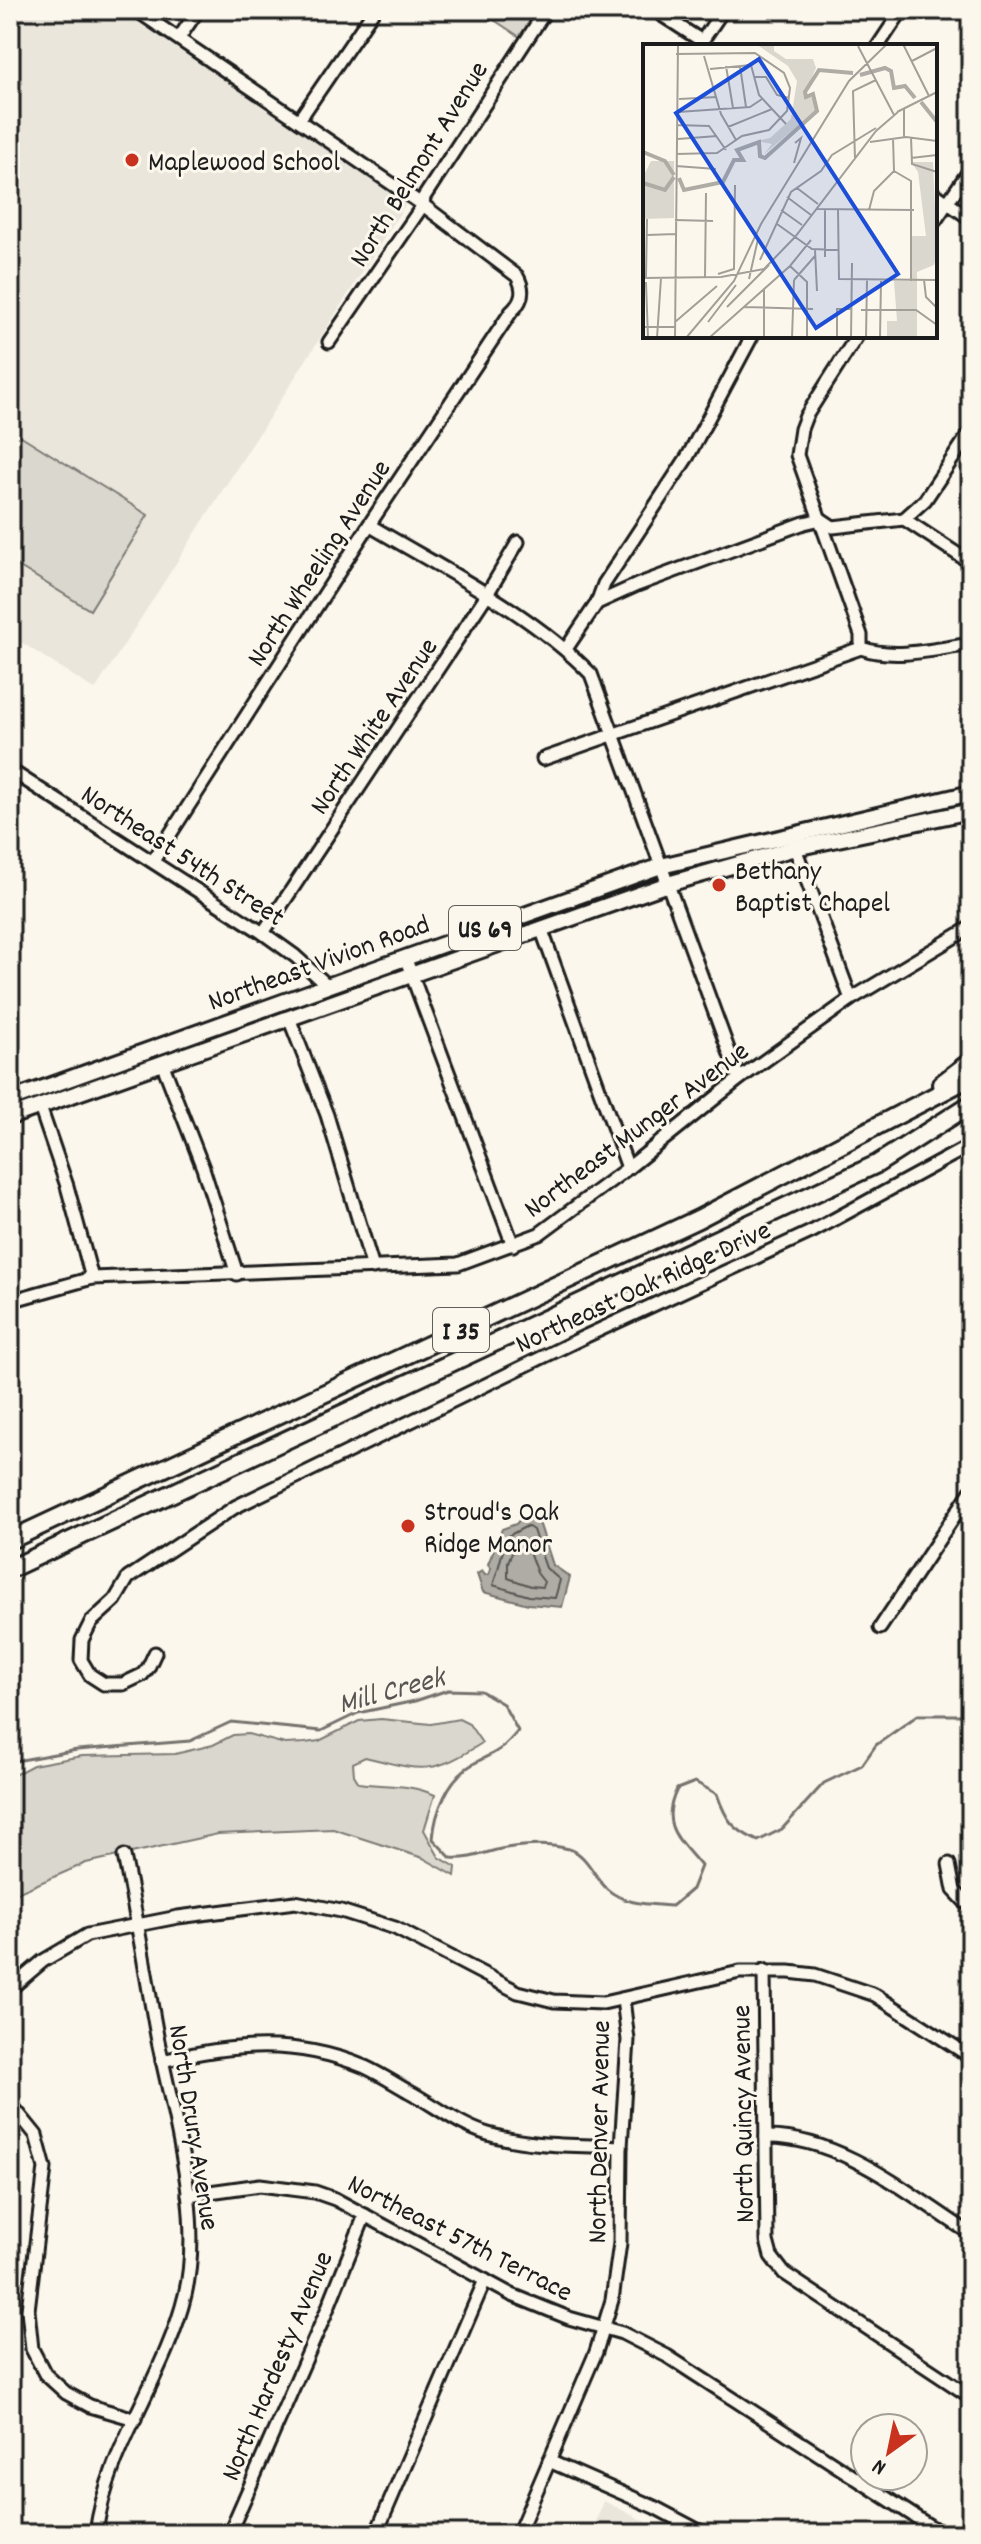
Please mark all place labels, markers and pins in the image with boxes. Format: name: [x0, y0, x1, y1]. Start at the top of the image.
place label: Maplewood School: [148, 145, 340, 185]
marker: Maplewood School: [123, 151, 141, 169]
place label: Bethany Baptist Chapel: [735, 854, 890, 926]
marker: Bethany Baptist Chapel: [710, 876, 728, 894]
place label: Stroud's Oak Ridge Manor: [424, 1495, 559, 1567]
marker: Stroud's Oak Ridge Manor: [399, 1517, 417, 1535]

